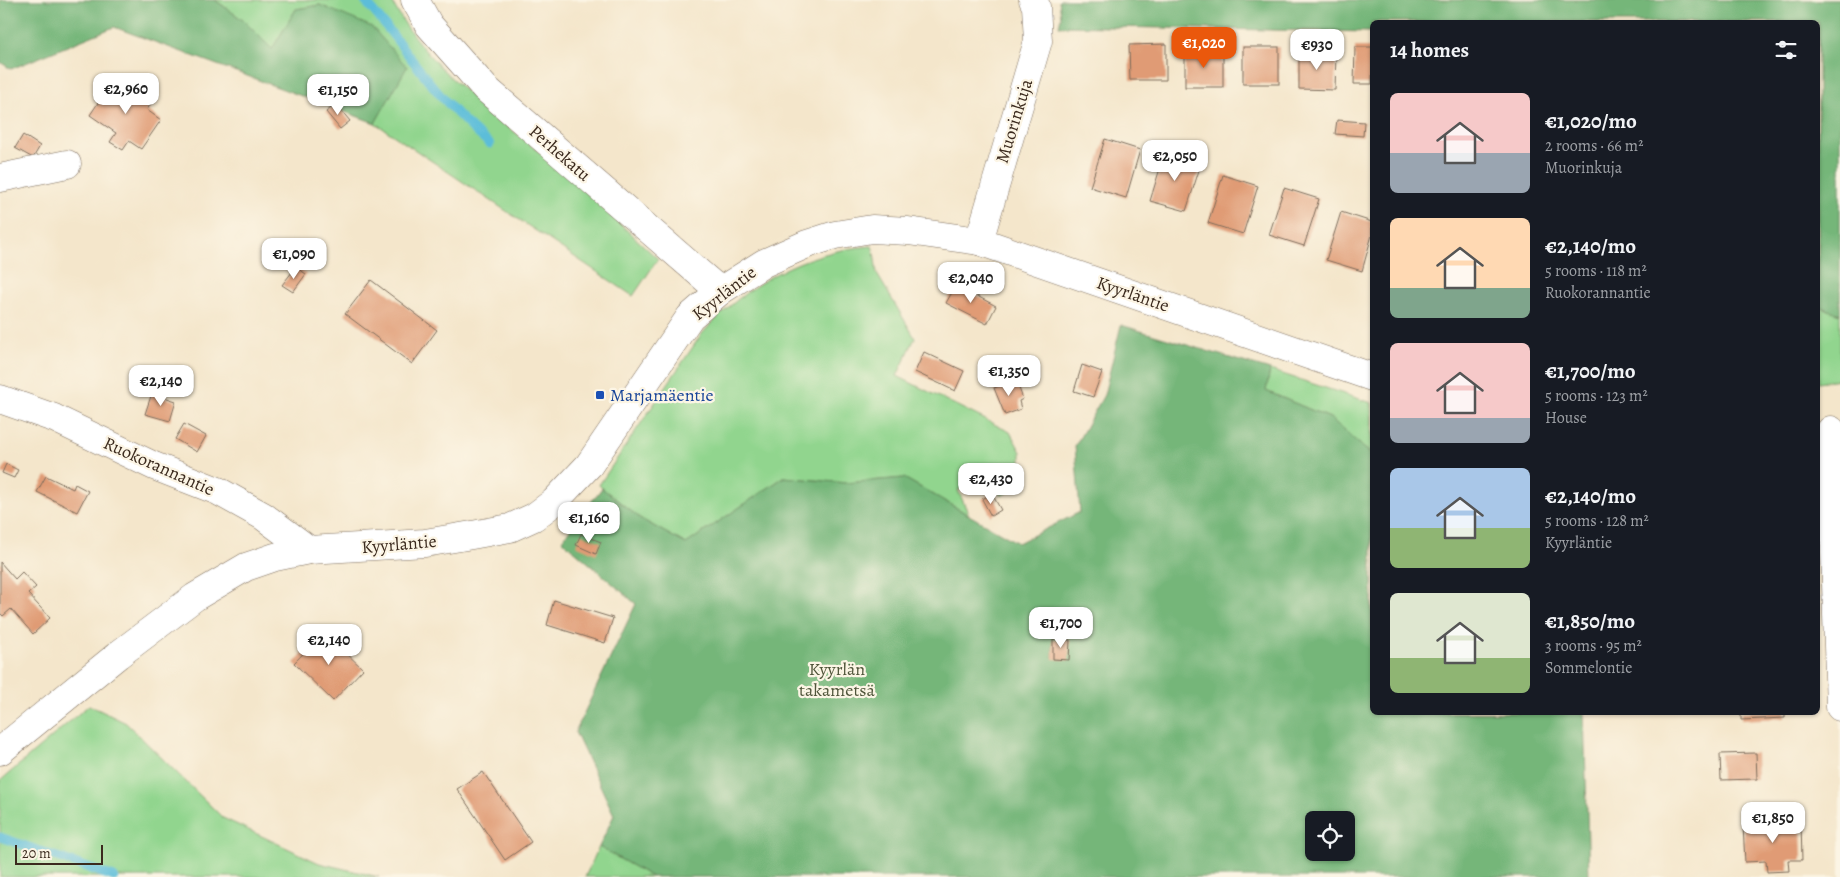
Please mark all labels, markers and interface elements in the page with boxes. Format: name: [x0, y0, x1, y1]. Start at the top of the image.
pin: €1,020: [1163, 27, 1245, 69]
pin: €930: [1287, 28, 1347, 71]
text: €1,020: [1182, 32, 1226, 54]
text: €930: [1301, 34, 1333, 56]
text: 14 homes: [1390, 36, 1469, 64]
icon: filters: [1772, 36, 1800, 64]
pin: €2,960: [85, 72, 167, 115]
pin: €1,150: [297, 74, 379, 116]
street label: Muorinkuja: [990, 75, 1038, 166]
text: €2,960: [104, 78, 148, 100]
text: €1,150: [318, 79, 358, 101]
text: €1,020/mo: [1545, 107, 1637, 135]
icon: home: [1430, 113, 1490, 173]
street label: Perhekatu: [524, 120, 596, 187]
text: 2 rooms · 66 m²: [1545, 135, 1643, 157]
pin: €2,050: [1134, 140, 1216, 182]
text: €2,050: [1153, 145, 1197, 167]
text: Muorinkuja: [1545, 157, 1622, 179]
text: €2,140/mo: [1545, 232, 1636, 260]
pin: €1,090: [253, 238, 335, 280]
icon: home: [1430, 238, 1490, 298]
text: €1,090: [273, 243, 315, 265]
street label: Kyyrläntie: [687, 260, 761, 326]
text: 5 rooms · 118 m²: [1545, 260, 1647, 282]
pin: €2,040: [930, 262, 1012, 304]
text: €2,040: [949, 267, 993, 289]
street label: Kyyrläntie: [1093, 270, 1173, 318]
text: Ruokorannantie: [1545, 282, 1651, 304]
pin: €1,350: [968, 354, 1050, 397]
text: €1,700/mo: [1545, 357, 1636, 385]
text: €1,350: [989, 360, 1029, 382]
icon: home: [1430, 363, 1490, 423]
pin: €2,140: [120, 364, 202, 407]
text: €2,140: [140, 370, 182, 392]
place label: Marjamäentie: [610, 383, 714, 407]
text: 5 rooms · 123 m²: [1545, 385, 1648, 407]
marker: Marjamäentie: [594, 389, 606, 401]
text: House: [1545, 407, 1587, 429]
street label: Ruokorannantie: [100, 431, 218, 501]
pin: €2,430: [950, 462, 1032, 505]
text: €2,430: [969, 468, 1013, 490]
text: €2,140/mo: [1545, 482, 1636, 510]
icon: home: [1430, 488, 1490, 548]
pin: €1,160: [548, 502, 630, 544]
text: €1,160: [569, 507, 609, 529]
text: 5 rooms · 128 m²: [1545, 510, 1649, 532]
street label: Kyyrläntie: [360, 529, 438, 559]
text: Kyyrläntie: [1545, 532, 1612, 554]
pin: €1,700: [1020, 606, 1102, 649]
text: €1,850/mo: [1545, 607, 1635, 635]
text: €1,700: [1040, 612, 1082, 634]
icon: home: [1430, 613, 1490, 673]
pin: €2,140: [288, 624, 370, 666]
text: €2,140: [308, 629, 350, 651]
text: 3 rooms · 95 m²: [1545, 635, 1642, 657]
park label: Kyyrlän takametsä: [799, 657, 876, 702]
text: Sommelontie: [1545, 657, 1633, 679]
pin: €1,850: [1732, 802, 1814, 844]
text: €1,850: [1752, 807, 1794, 829]
map controls: [1305, 811, 1355, 861]
button: locate: [1305, 811, 1355, 861]
scale bar: [15, 842, 102, 865]
text: 20 m: [22, 844, 51, 863]

